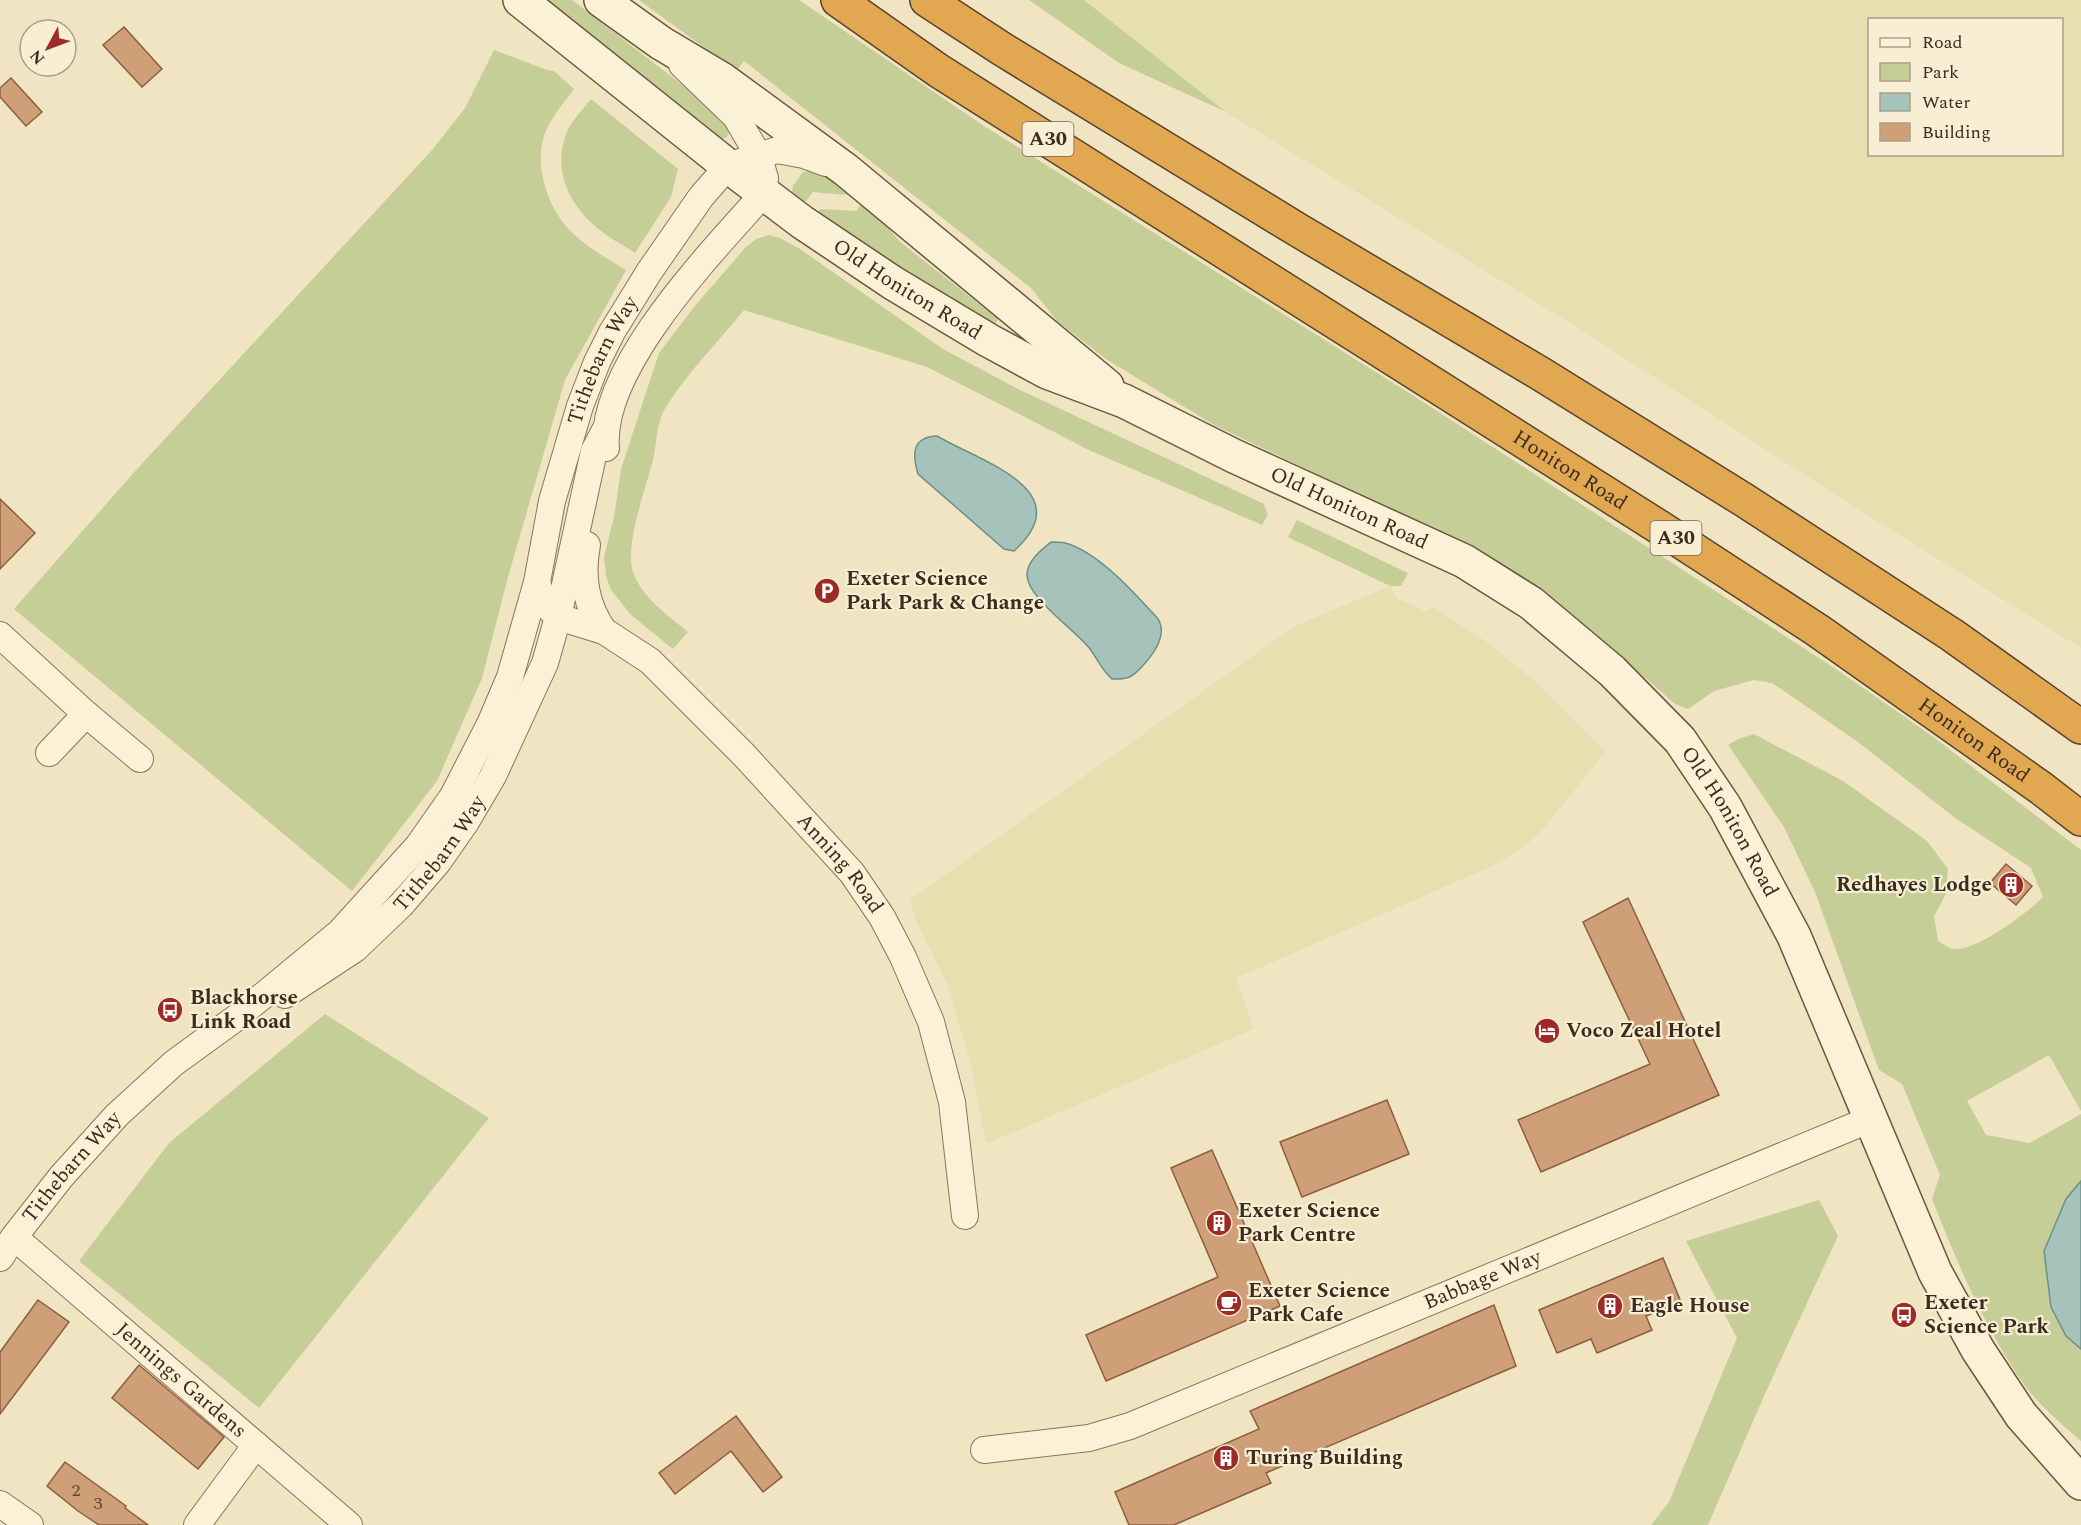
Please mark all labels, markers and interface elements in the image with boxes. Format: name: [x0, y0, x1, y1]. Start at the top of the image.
north arrow: [18, 18, 78, 78]
legend: [1868, 18, 2063, 156]
text: Road: [1922, 29, 1963, 56]
text: N: [24, 44, 51, 70]
text: Park: [1922, 59, 1959, 86]
text: Water: [1922, 89, 1970, 116]
text: Building: [1922, 119, 1991, 146]
road number: A30: [1022, 122, 1074, 156]
street label: Old Honiton Road: [826, 231, 988, 349]
street label: Tithebarn Way: [559, 289, 647, 428]
street label: Honiton Road: [1506, 422, 1633, 519]
street label: Old Honiton Road: [1265, 458, 1433, 559]
road number: A30: [1650, 521, 1702, 555]
place label: Exeter Science Park Park & Change: [846, 563, 1044, 619]
parking icon: Exeter Science Park Park & Change: [812, 576, 842, 606]
street label: Honiton Road: [1911, 690, 2036, 791]
street label: Old Honiton Road: [1673, 740, 1787, 903]
street label: Tithebarn Way: [386, 789, 495, 919]
street label: Anning Road: [789, 806, 891, 920]
place label: Redhayes Lodge: [1836, 869, 1992, 901]
building icon: Redhayes Lodge: [1996, 870, 2026, 900]
place label: Blackhorse Link Road: [190, 982, 298, 1038]
bus stop icon: Blackhorse Link Road: [155, 995, 185, 1025]
place label: Voco Zeal Hotel: [1566, 1015, 1722, 1047]
hotel icon: Voco Zeal Hotel: [1532, 1016, 1562, 1046]
street label: Tithebarn Way: [15, 1103, 130, 1230]
place label: Exeter Science Park Centre: [1238, 1195, 1380, 1251]
building icon: Exeter Science Park Centre: [1204, 1208, 1234, 1238]
street label: Babbage Way: [1419, 1241, 1547, 1319]
place label: Exeter Science Park Cafe: [1248, 1275, 1390, 1331]
place label: Exeter Science Park: [1924, 1287, 2049, 1343]
cafe icon: Exeter Science Park Cafe: [1214, 1288, 1244, 1318]
place label: Eagle House: [1630, 1290, 1750, 1322]
building icon: Eagle House: [1595, 1291, 1625, 1321]
bus stop icon: Exeter Science Park: [1889, 1300, 1919, 1330]
street label: Jennings Gardens: [108, 1315, 254, 1446]
place label: Turing Building: [1246, 1442, 1403, 1474]
building icon: Turing Building: [1211, 1443, 1241, 1473]
house number: 2: [72, 1477, 81, 1504]
house number: 3: [94, 1490, 103, 1517]

